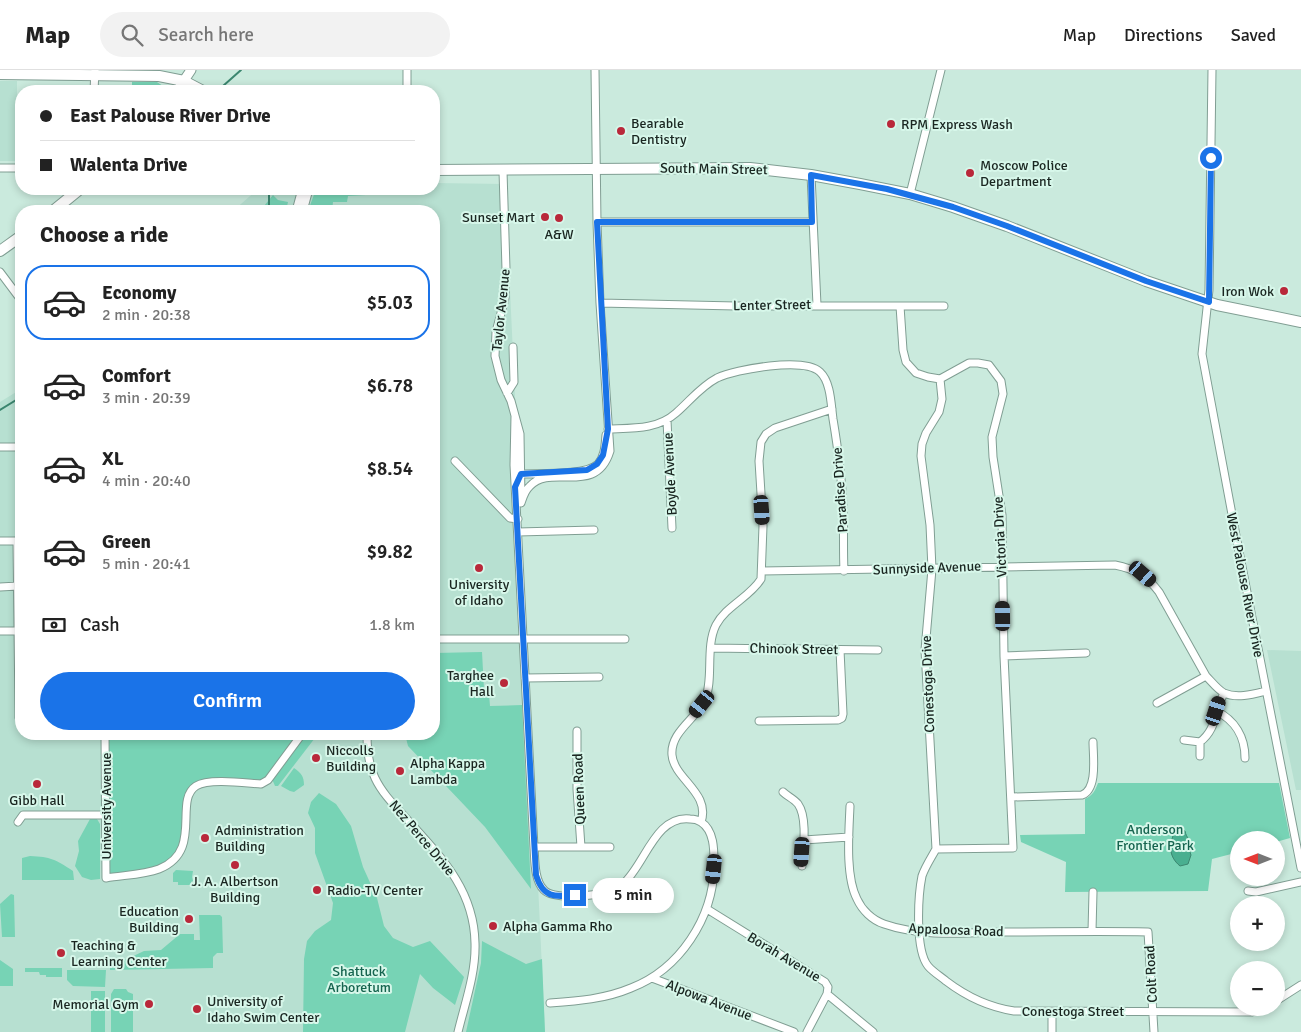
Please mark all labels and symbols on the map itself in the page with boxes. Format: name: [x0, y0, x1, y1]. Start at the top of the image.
place label: Bearable Dentistry: [631, 115, 687, 148]
place label: RPM Express Wash: [901, 116, 1013, 133]
marker: RPM Express Wash: [885, 118, 897, 130]
marker: Bearable Dentistry: [615, 125, 627, 137]
route start: [1200, 147, 1222, 169]
place label: Moscow Police Department: [980, 157, 1068, 190]
street label: South Main Street: [660, 160, 768, 178]
marker: Moscow Police Department: [964, 167, 976, 179]
place label: Sunset Mart: [462, 209, 535, 226]
marker: Sunset Mart: [539, 211, 551, 223]
marker: A&W: [553, 212, 565, 224]
place label: A&W: [544, 226, 574, 243]
street label: Taylor Avenue: [488, 268, 514, 352]
place label: Iron Wok: [1221, 283, 1274, 300]
marker: Iron Wok: [1278, 285, 1290, 297]
street label: Lenter Street: [733, 296, 811, 314]
street label: Boyde Avenue: [659, 432, 681, 516]
street label: Paradise Drive: [829, 447, 851, 533]
car: [753, 495, 770, 525]
street label: Victoria Drive: [989, 496, 1011, 578]
street label: West Palouse River Drive: [1223, 511, 1267, 659]
street label: Sunnyside Avenue: [873, 558, 981, 578]
car: [1126, 558, 1159, 590]
marker: University of Idaho: [473, 562, 485, 574]
place label: University of Idaho: [449, 576, 510, 609]
car: [995, 601, 1010, 631]
street label: Conestoga Drive: [918, 635, 938, 733]
street label: Chinook Street: [750, 640, 839, 658]
place label: Targhee Hall: [447, 667, 494, 700]
marker: Targhee Hall: [498, 677, 510, 689]
car: [686, 688, 717, 720]
car: [1204, 694, 1227, 728]
place label: Niccolls Building: [326, 742, 376, 775]
street label: University Avenue: [98, 752, 115, 860]
marker: Niccolls Building: [310, 752, 322, 764]
street label: Queen Road: [569, 753, 589, 825]
place label: Alpha Kappa Lambda: [410, 755, 485, 788]
marker: Alpha Kappa Lambda: [394, 765, 406, 777]
marker: Gibb Hall: [31, 778, 43, 790]
place label: Gibb Hall: [9, 792, 65, 809]
street label: Nez Perce Drive: [386, 797, 458, 879]
park label: Anderson Frontier Park: [1116, 821, 1194, 854]
place label: Administration Building: [215, 822, 304, 855]
north arrow: [1230, 831, 1285, 886]
marker: Administration Building: [199, 832, 211, 844]
car: [793, 837, 810, 867]
car: [704, 853, 723, 885]
marker: J. A. Albertson Building: [229, 859, 241, 871]
place label: J. A. Albertson Building: [192, 873, 278, 906]
callout: 5 min: [592, 878, 675, 912]
place label: Radio-TV Center: [327, 882, 424, 899]
marker: Radio-TV Center: [311, 884, 323, 896]
route end: [564, 884, 586, 906]
place label: Education Building: [119, 903, 179, 936]
marker: Education Building: [183, 913, 195, 925]
place label: Alpha Gamma Rho: [503, 918, 613, 935]
marker: Alpha Gamma Rho: [487, 920, 499, 932]
street label: Appaloosa Road: [908, 920, 1004, 940]
street label: Borah Avenue: [744, 928, 824, 986]
place label: Teaching & Learning Center: [71, 937, 168, 970]
street label: Colt Road: [1141, 945, 1161, 1003]
marker: Teaching & Learning Center: [55, 947, 67, 959]
park label: Shattuck Arboretum: [327, 963, 391, 996]
street label: Alpowa Avenue: [663, 976, 755, 1024]
place label: University of Idaho Swim Center: [207, 993, 320, 1026]
place label: Memorial Gym: [52, 996, 139, 1013]
marker: Memorial Gym: [143, 998, 155, 1010]
marker: University of Idaho Swim Center: [191, 1003, 203, 1015]
street label: Conestoga Street: [1022, 1003, 1124, 1020]

